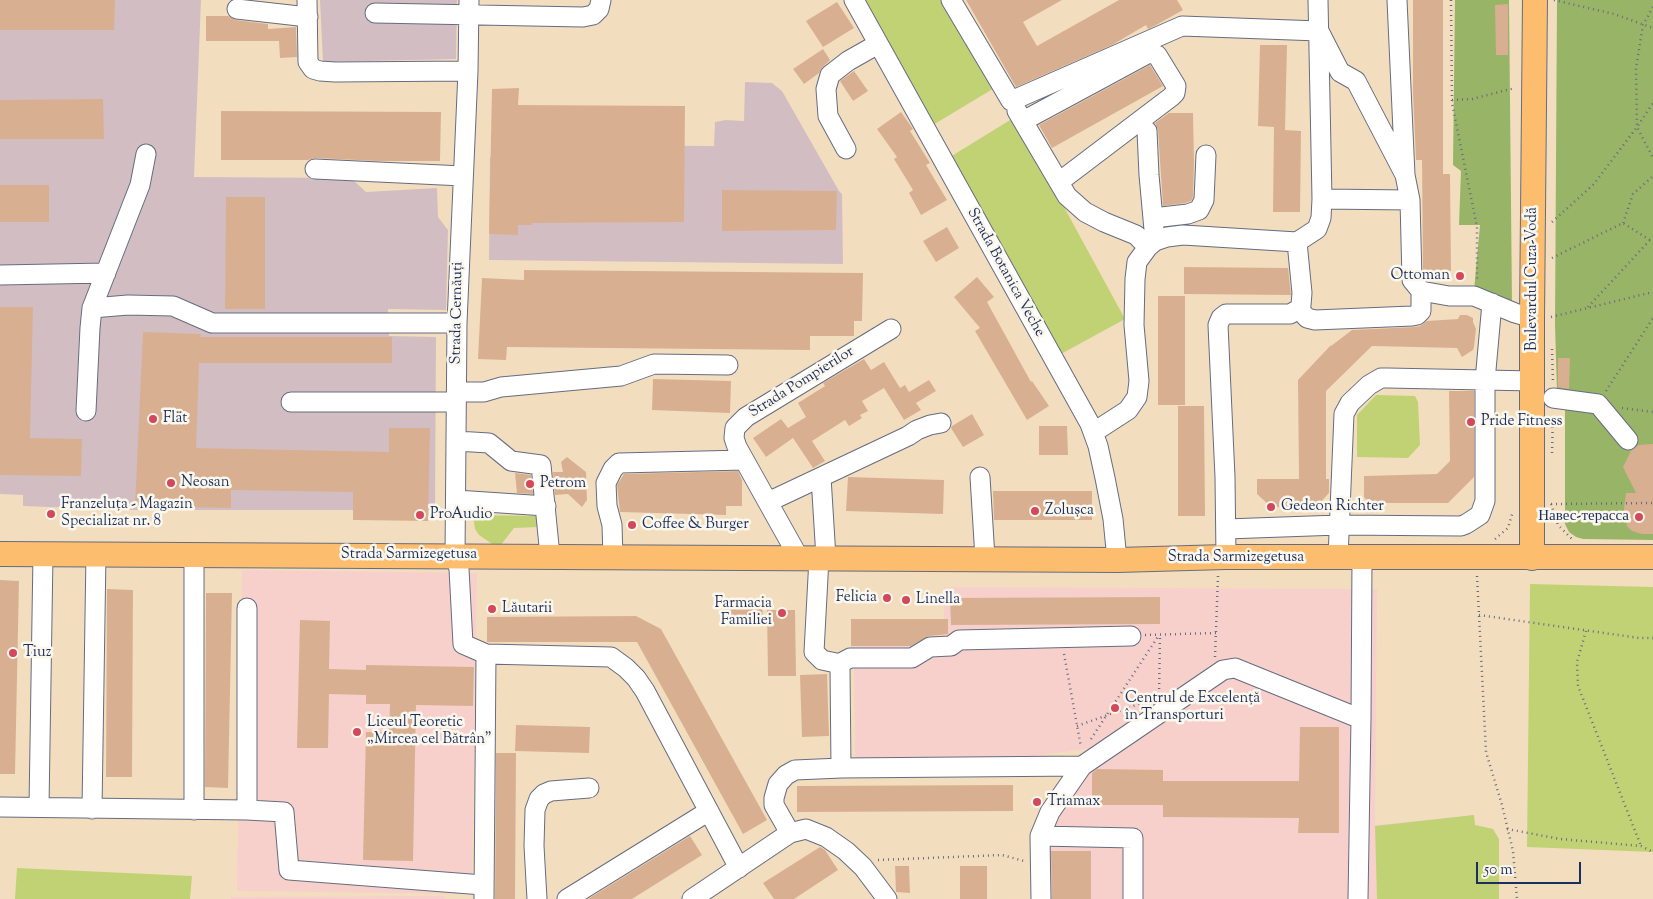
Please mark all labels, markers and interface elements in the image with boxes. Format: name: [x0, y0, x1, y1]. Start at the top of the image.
street label: Strada Botanica Veche: [962, 205, 1048, 341]
street label: Bulevardul Cuza-Vodă: [1524, 207, 1542, 351]
street label: Strada Cernăuți: [448, 261, 468, 365]
place label: Ottoman: [1391, 267, 1450, 285]
marker: Ottoman: [1454, 270, 1466, 282]
street label: Strada Pompierilor: [746, 343, 858, 423]
place label: Flät: [163, 410, 187, 428]
marker: Flät: [147, 413, 159, 425]
place label: Pride Fitness: [1481, 413, 1562, 431]
marker: Pride Fitness: [1465, 416, 1477, 428]
place label: Neosan: [181, 474, 230, 492]
place label: Petrom: [540, 475, 586, 493]
marker: Neosan: [165, 477, 177, 489]
marker: Petrom: [524, 478, 536, 490]
place label: Franzeluța - Magazin Specializat nr. 8: [61, 496, 193, 531]
place label: Gedeon Richter: [1281, 498, 1384, 516]
marker: Gedeon Richter: [1265, 501, 1277, 513]
place label: Zolușca: [1045, 502, 1094, 520]
marker: Zolușca: [1029, 505, 1041, 517]
place label: ProAudio: [430, 506, 493, 524]
marker: Franzeluța - Magazin Specializat nr. 8: [45, 508, 57, 520]
place label: Навес-терасса: [1538, 508, 1629, 526]
marker: ProAudio: [414, 509, 426, 521]
marker: Навес-терасса: [1633, 511, 1645, 523]
place label: Coffee & Burger: [642, 516, 749, 534]
marker: Coffee & Burger: [626, 519, 638, 531]
street label: Strada Sarmizegetusa: [341, 546, 477, 564]
street label: Strada Sarmizegetusa: [1168, 549, 1304, 567]
place label: Felicia: [836, 589, 877, 607]
place label: Linella: [916, 591, 960, 609]
marker: Felicia: [881, 592, 893, 604]
marker: Linella: [900, 594, 912, 606]
place label: Farmacia Familiei: [715, 595, 772, 630]
place label: Lăutarii: [502, 600, 552, 618]
marker: Lăutarii: [486, 603, 498, 615]
marker: Farmacia Familiei: [776, 607, 788, 619]
place label: Tiuz: [23, 644, 51, 662]
marker: Tiuz: [7, 647, 19, 659]
place label: Centrul de Excelență în Transporturi: [1125, 690, 1260, 725]
marker: Centrul de Excelență în Transporturi: [1109, 702, 1121, 714]
place label: Liceul Teoretic „Mircea cel Bătrân”: [367, 714, 492, 749]
marker: Liceul Teoretic „Mircea cel Bătrân”: [351, 726, 363, 738]
place label: Triamax: [1047, 793, 1101, 811]
marker: Triamax: [1031, 796, 1043, 808]
scale bar: [1478, 852, 1583, 884]
text: 50 m: [1484, 860, 1513, 881]

